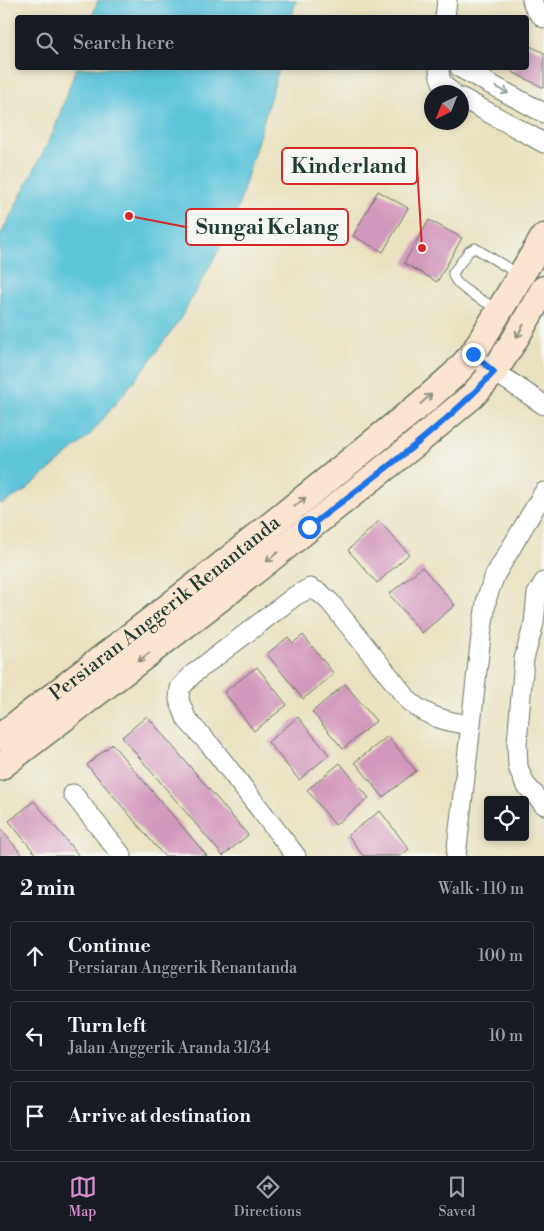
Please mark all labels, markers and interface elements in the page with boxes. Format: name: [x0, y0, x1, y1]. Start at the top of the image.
search box: [15, 15, 529, 70]
icon: search: [33, 29, 61, 57]
text: Search here: [73, 31, 174, 55]
north arrow: [424, 85, 469, 130]
one-way arrow: [495, 85, 510, 95]
callout: Kinderland: [282, 148, 417, 184]
text: Kinderland: [291, 154, 407, 180]
callout: Sungai Kelang: [186, 209, 348, 245]
text: Sungai Kelang: [196, 215, 339, 241]
one-way arrow: [515, 324, 525, 339]
route end: [462, 343, 485, 366]
one-way arrow: [420, 393, 433, 405]
one-way arrow: [293, 496, 306, 507]
street label: Persiaran Anggerik Renantanda: [44, 510, 286, 707]
route start: [298, 516, 321, 539]
one-way arrow: [266, 551, 279, 562]
one-way arrow: [137, 652, 151, 662]
map controls: [484, 796, 529, 841]
button: locate: [484, 796, 529, 841]
text: 2 min: [20, 876, 75, 902]
text: Walk · 110 m: [438, 879, 524, 899]
text: Continue: [68, 934, 151, 958]
icon: ahead: [21, 942, 49, 970]
text: 100 m: [478, 946, 523, 966]
text: Persiaran Anggerik Renantanda: [68, 958, 297, 978]
text: Turn left: [68, 1014, 147, 1038]
icon: left: [21, 1022, 49, 1050]
text: 10 m: [489, 1026, 523, 1046]
text: Jalan Anggerik Aranda 31/34: [68, 1038, 271, 1058]
icon: arrive: [21, 1102, 49, 1130]
text: Arrive at destination: [68, 1104, 251, 1128]
tab: Map: [69, 1173, 97, 1221]
tab: Directions: [234, 1173, 301, 1221]
tab: Saved: [439, 1173, 475, 1221]

